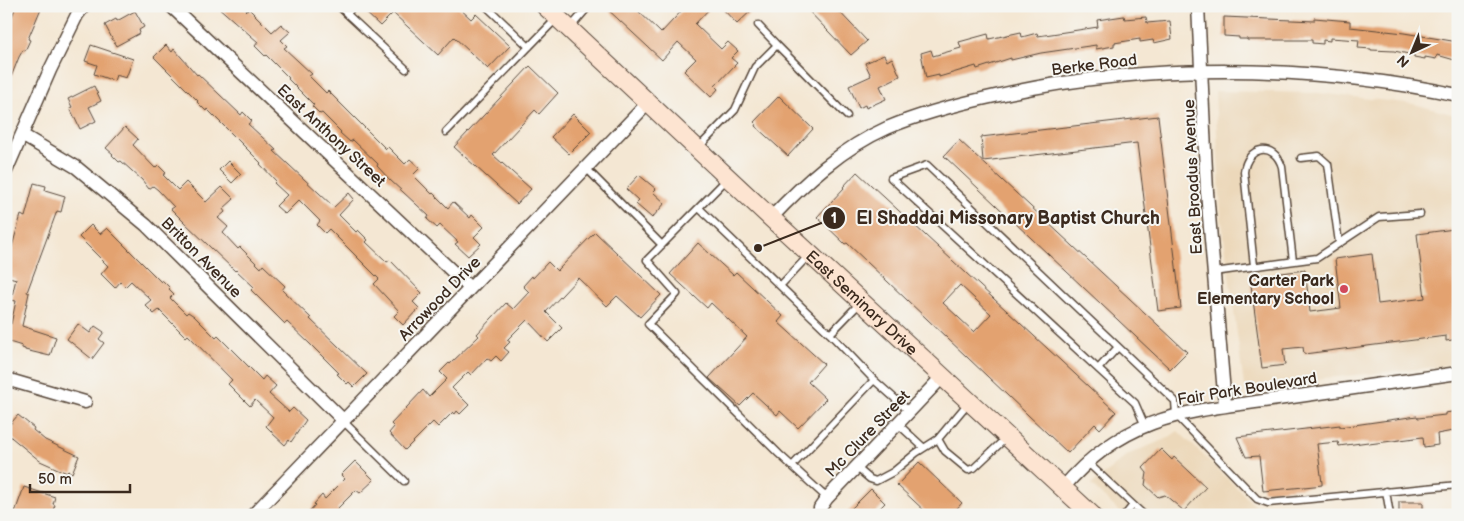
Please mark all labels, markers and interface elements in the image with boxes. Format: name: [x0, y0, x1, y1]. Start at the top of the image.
north arrow: [1386, 28, 1436, 78]
street label: Berke Road: [1050, 51, 1138, 80]
text: N: [1394, 51, 1413, 71]
street label: East Anthony Street: [273, 81, 389, 191]
street label: East Broadus Avenue: [1180, 98, 1207, 255]
callout: El Shaddai Missonary Baptist Church: [821, 201, 1170, 234]
text: El Shaddai Missonary Baptist Church: [856, 208, 1160, 229]
text: 1: [831, 209, 837, 228]
street label: Britton Avenue: [157, 214, 245, 303]
street label: East Seminary Drive: [801, 247, 921, 360]
street label: Arrowood Drive: [395, 253, 485, 345]
place label: Carter Park Elementary School: [1197, 272, 1335, 309]
marker: Carter Park Elementary School: [1338, 283, 1350, 295]
street label: Fair Park Boulevard: [1176, 369, 1318, 410]
street label: Mc Clure Street: [822, 387, 914, 481]
scale bar: [30, 461, 130, 493]
text: 50 m: [38, 470, 72, 489]

